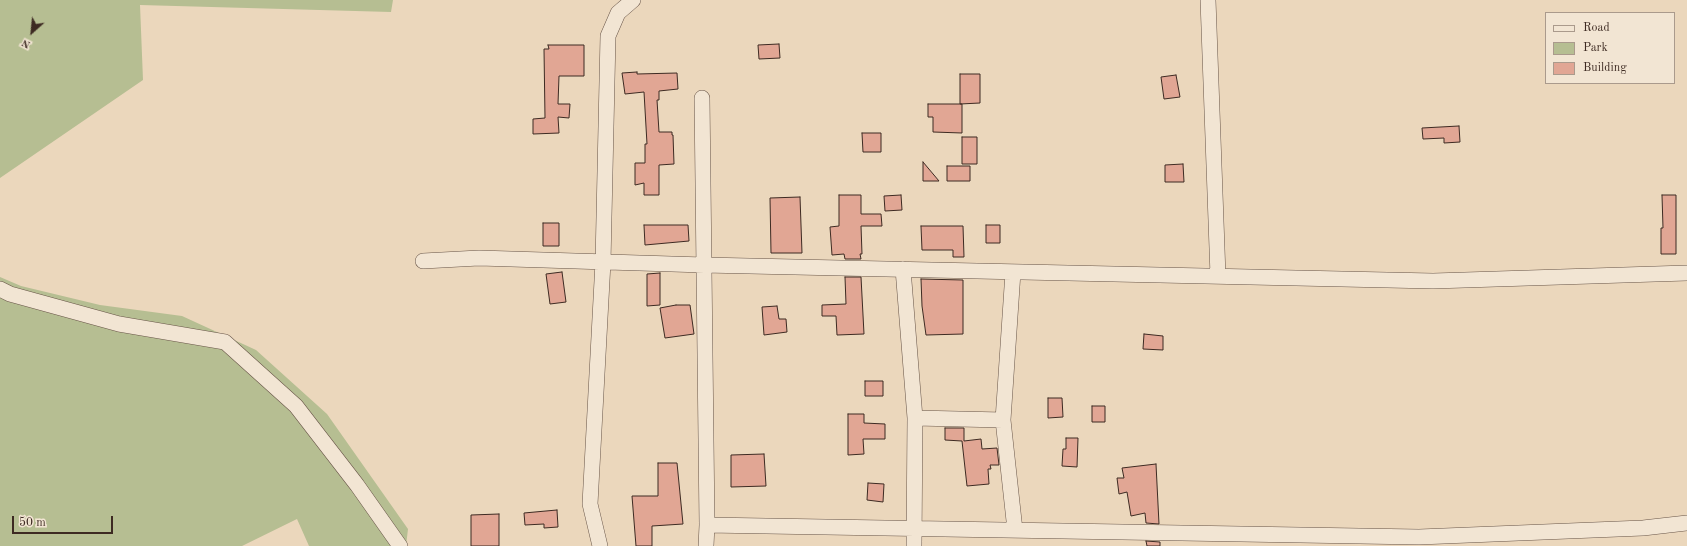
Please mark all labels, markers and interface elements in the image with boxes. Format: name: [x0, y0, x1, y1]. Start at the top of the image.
north arrow: [12, 12, 52, 52]
legend: [1545, 12, 1675, 84]
text: Road: [1583, 22, 1610, 34]
text: N: [20, 36, 33, 50]
text: Park: [1583, 42, 1608, 54]
text: Building: [1583, 62, 1627, 74]
scale bar: [14, 508, 115, 534]
text: 50 m: [19, 517, 46, 529]

